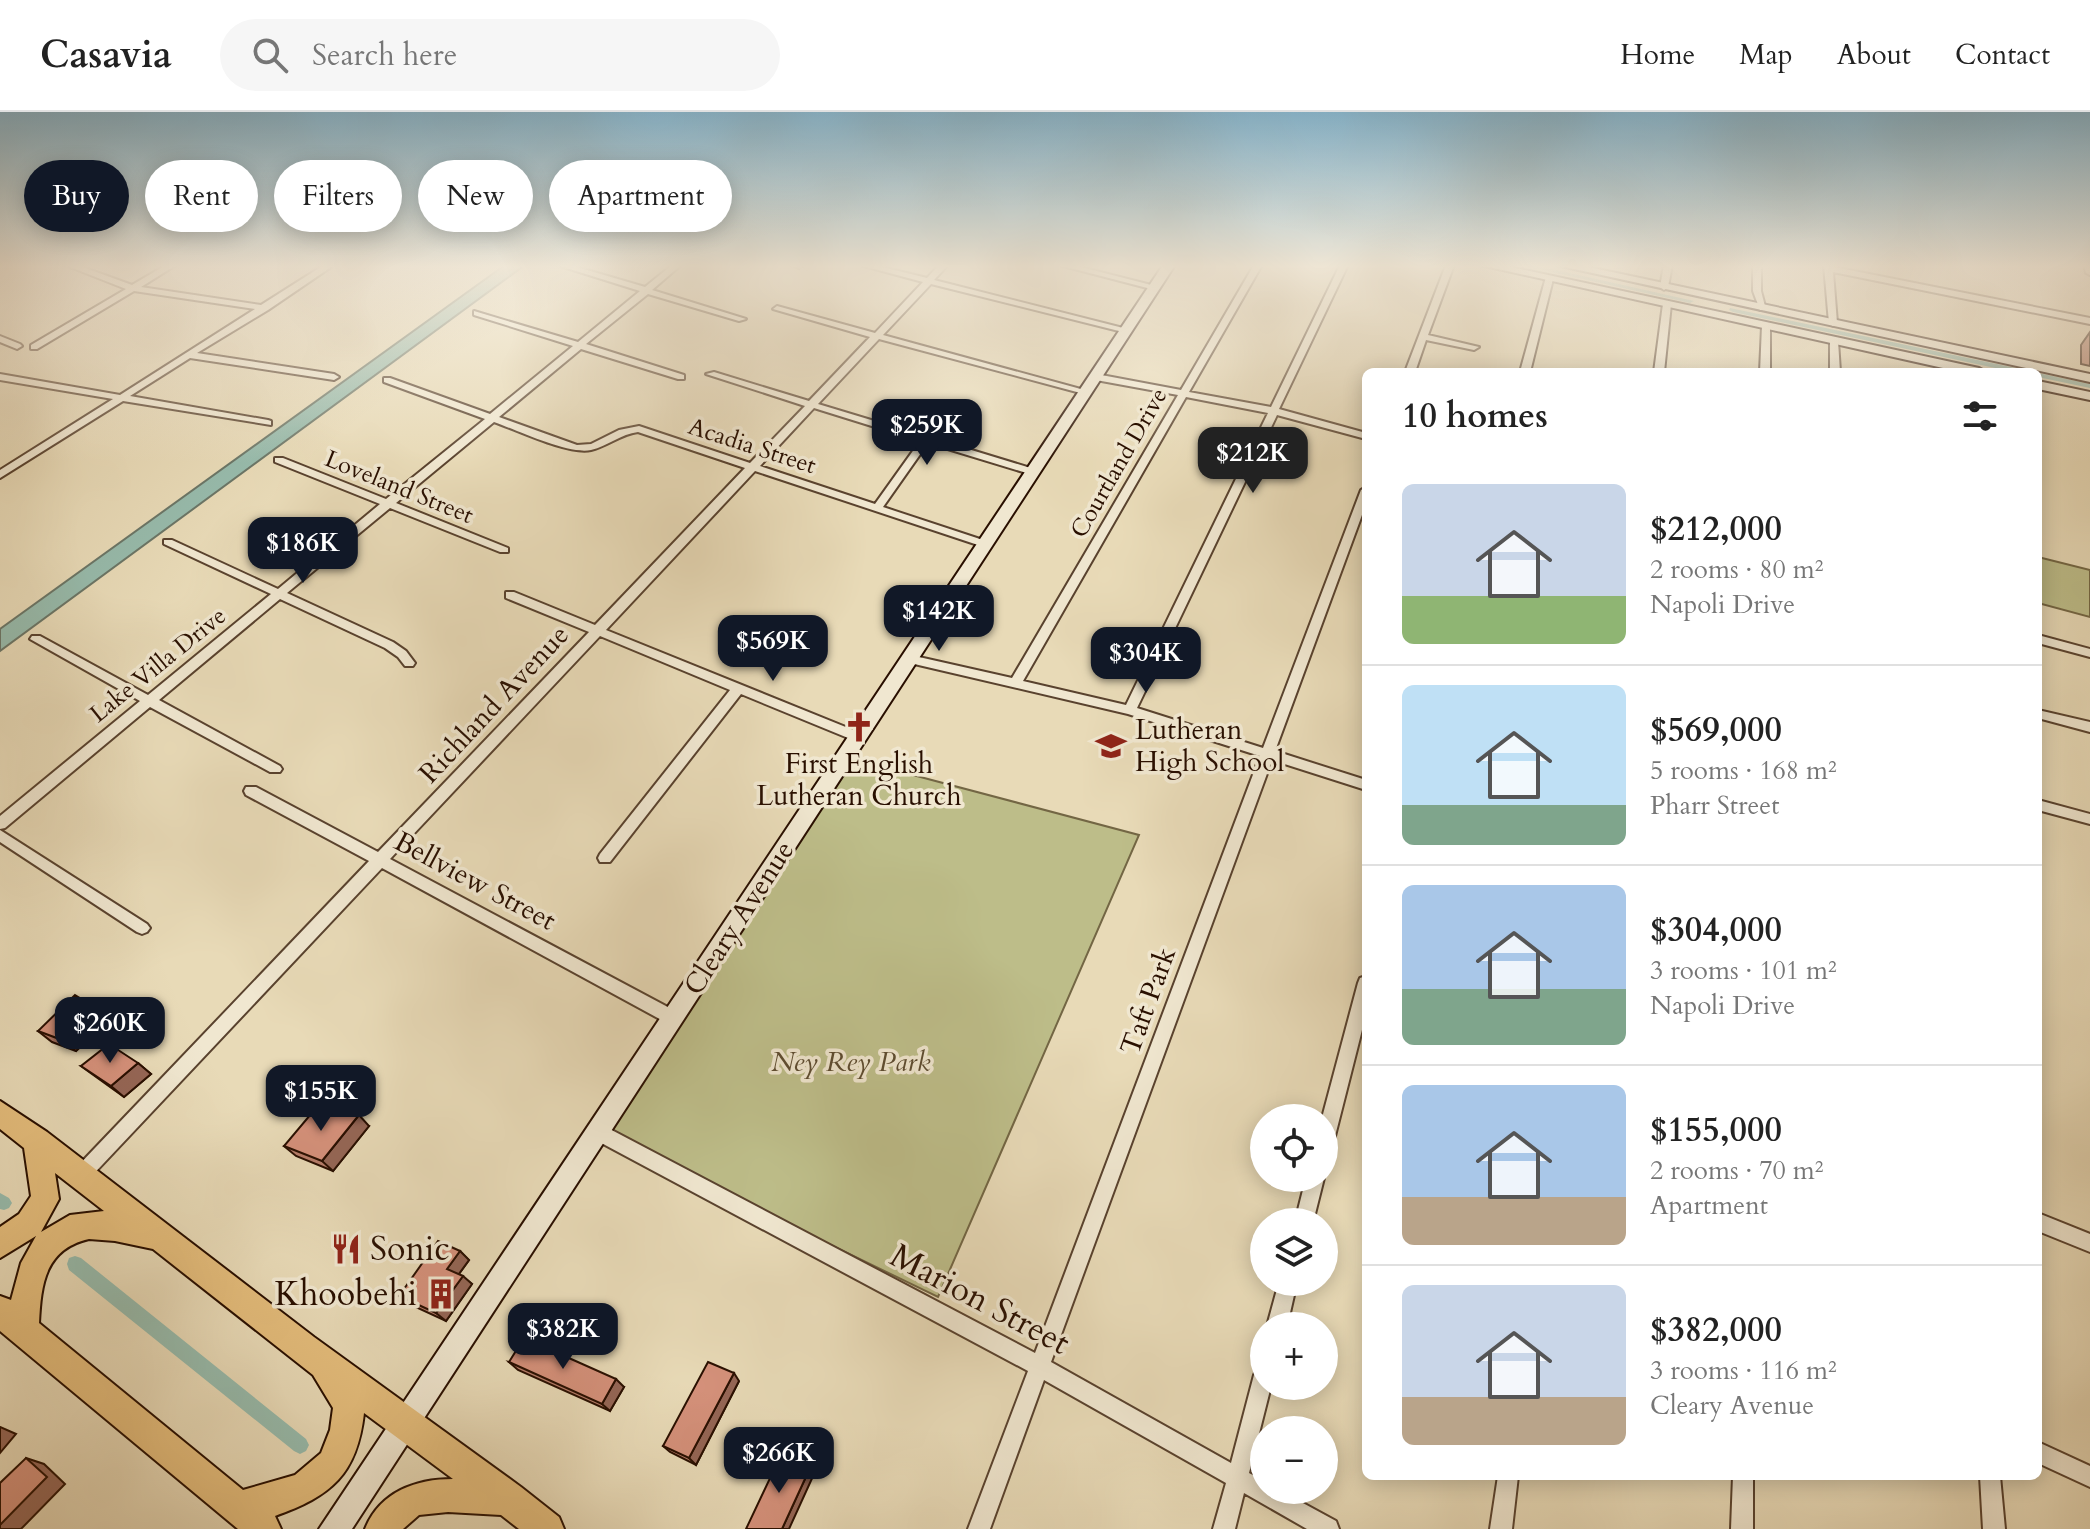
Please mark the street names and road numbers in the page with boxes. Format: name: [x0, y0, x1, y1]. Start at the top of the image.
street label: Courtland Drive: [1063, 382, 1175, 544]
street label: Acadia Street: [684, 410, 820, 482]
street label: Loveland Street: [320, 442, 479, 532]
street label: Lake Villa Drive: [83, 600, 233, 730]
street label: Richland Avenue: [411, 617, 577, 791]
street label: Bellview Street: [387, 822, 563, 940]
street label: Cleary Avenue: [675, 834, 803, 1002]
street label: Taft Park: [1111, 942, 1185, 1060]
street label: Marion Street: [882, 1232, 1078, 1366]

